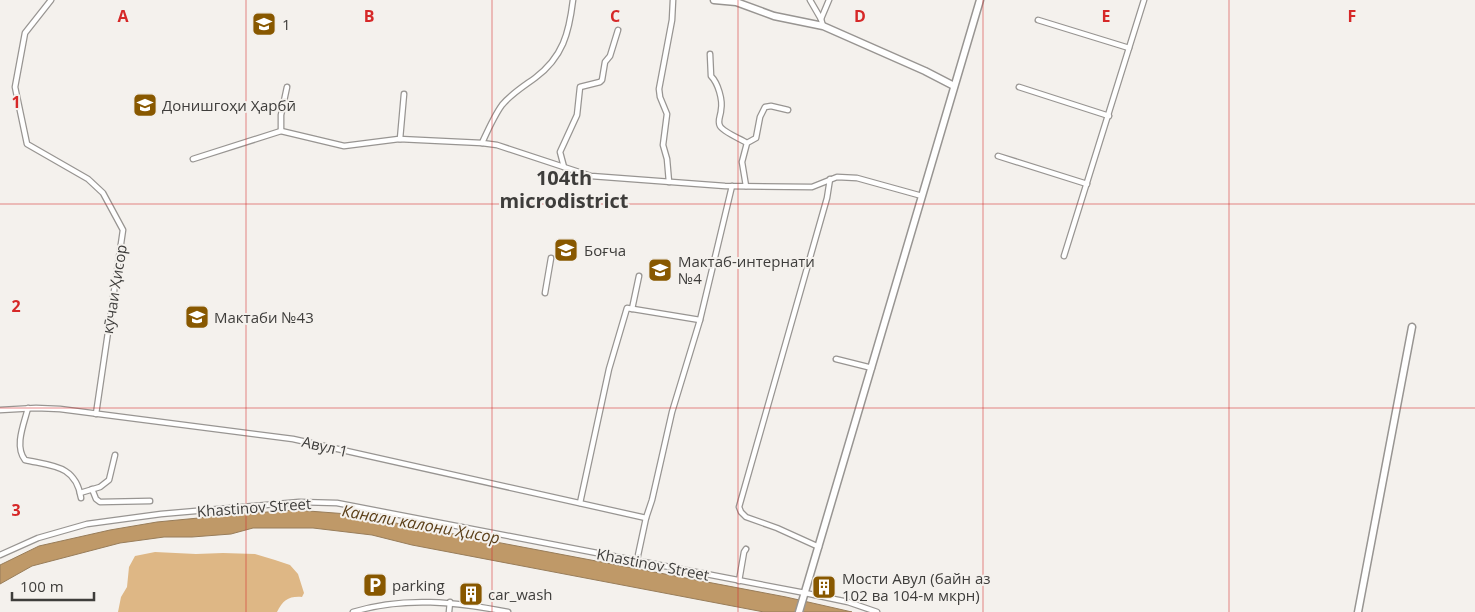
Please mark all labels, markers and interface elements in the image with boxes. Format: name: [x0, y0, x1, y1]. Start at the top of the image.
text: A: [117, 5, 129, 27]
text: B: [364, 5, 374, 27]
text: C: [610, 5, 620, 27]
text: D: [854, 5, 866, 27]
text: E: [1102, 5, 1111, 27]
text: F: [1348, 5, 1356, 27]
school or university icon: 1: [251, 11, 277, 37]
place label: 1: [282, 14, 291, 34]
text: 1: [11, 91, 21, 113]
school or university icon: Донишгоҳи Ҳарбӣ: [132, 92, 158, 118]
place label: Донишгоҳи Ҳарбӣ: [162, 95, 296, 115]
district label: 104th microdistrict: [499, 164, 629, 214]
school or university icon: Боғча: [553, 237, 579, 263]
place label: Боғча: [584, 240, 626, 260]
street label: кӯчаи Ҳисор: [97, 243, 131, 335]
place label: Мактаб-интернати №4: [678, 251, 815, 288]
school or university icon: Мактаб-интернати №4: [647, 257, 673, 283]
text: 2: [11, 295, 21, 317]
school or university icon: Мактаби №43: [184, 304, 210, 330]
place label: Мактаби №43: [214, 307, 314, 327]
street label: Авул 1: [300, 431, 350, 461]
street label: Khastinov Street: [196, 493, 312, 521]
text: 3: [11, 499, 21, 521]
water label: Канали калони Ҳисор: [340, 499, 502, 549]
street label: Khastinov Street: [595, 543, 711, 585]
place label: Мости Авул (байн аз 102 ва 104-м мкрн): [842, 568, 990, 605]
scale bar: [12, 570, 95, 602]
parking icon: parking: [362, 572, 388, 598]
building icon: Мости Авул (байн аз 102 ва 104-м мкрн): [811, 574, 837, 600]
place label: parking: [392, 575, 445, 595]
text: 100 m: [20, 576, 64, 596]
building icon: car_wash: [458, 581, 484, 607]
place label: car_wash: [488, 584, 553, 604]

